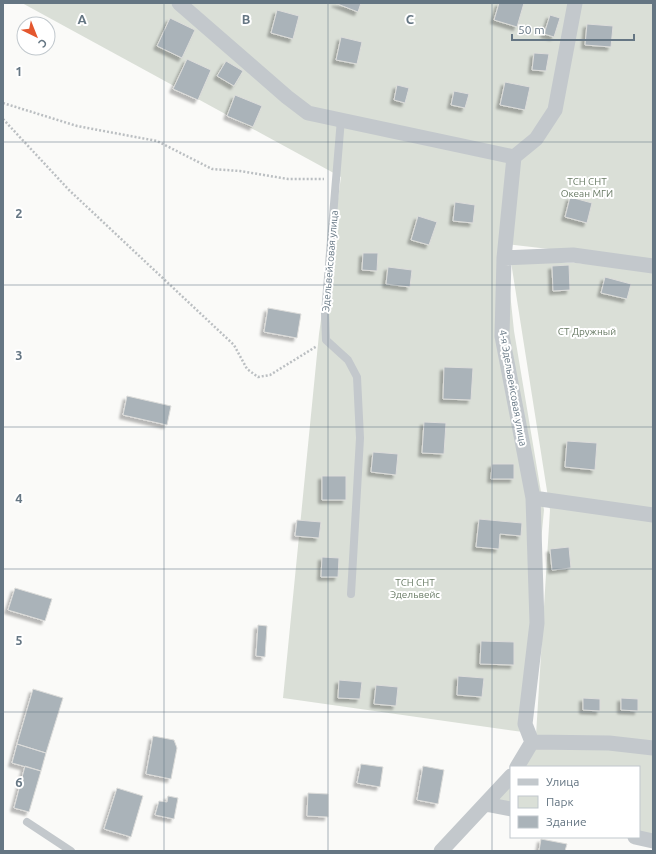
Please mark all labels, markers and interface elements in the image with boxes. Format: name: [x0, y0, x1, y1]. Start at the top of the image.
text: A: [77, 12, 87, 26]
text: B: [242, 12, 251, 26]
text: C: [406, 12, 415, 26]
north arrow: [16, 16, 56, 56]
scale bar: [512, 16, 634, 42]
text: 50 m: [518, 23, 545, 36]
text: С: [36, 37, 49, 50]
text: 1: [15, 64, 23, 78]
park label: ТСН СНТ Океан МГИ: [561, 176, 613, 199]
text: 2: [15, 206, 23, 220]
street label: Эдельвейсовая улица: [320, 210, 340, 312]
park label: СТ Дружный: [558, 326, 616, 337]
street label: 4-я Эдельвейсовая улица: [497, 329, 529, 447]
text: 3: [15, 348, 23, 362]
text: 4: [15, 491, 23, 505]
park label: ТСН СНТ Эдельвейс: [390, 577, 440, 600]
text: 5: [15, 633, 23, 647]
legend: [510, 766, 640, 838]
text: 6: [15, 775, 23, 789]
text: Улица: [546, 775, 579, 788]
text: Парк: [546, 795, 574, 808]
text: Здание: [546, 815, 587, 828]

